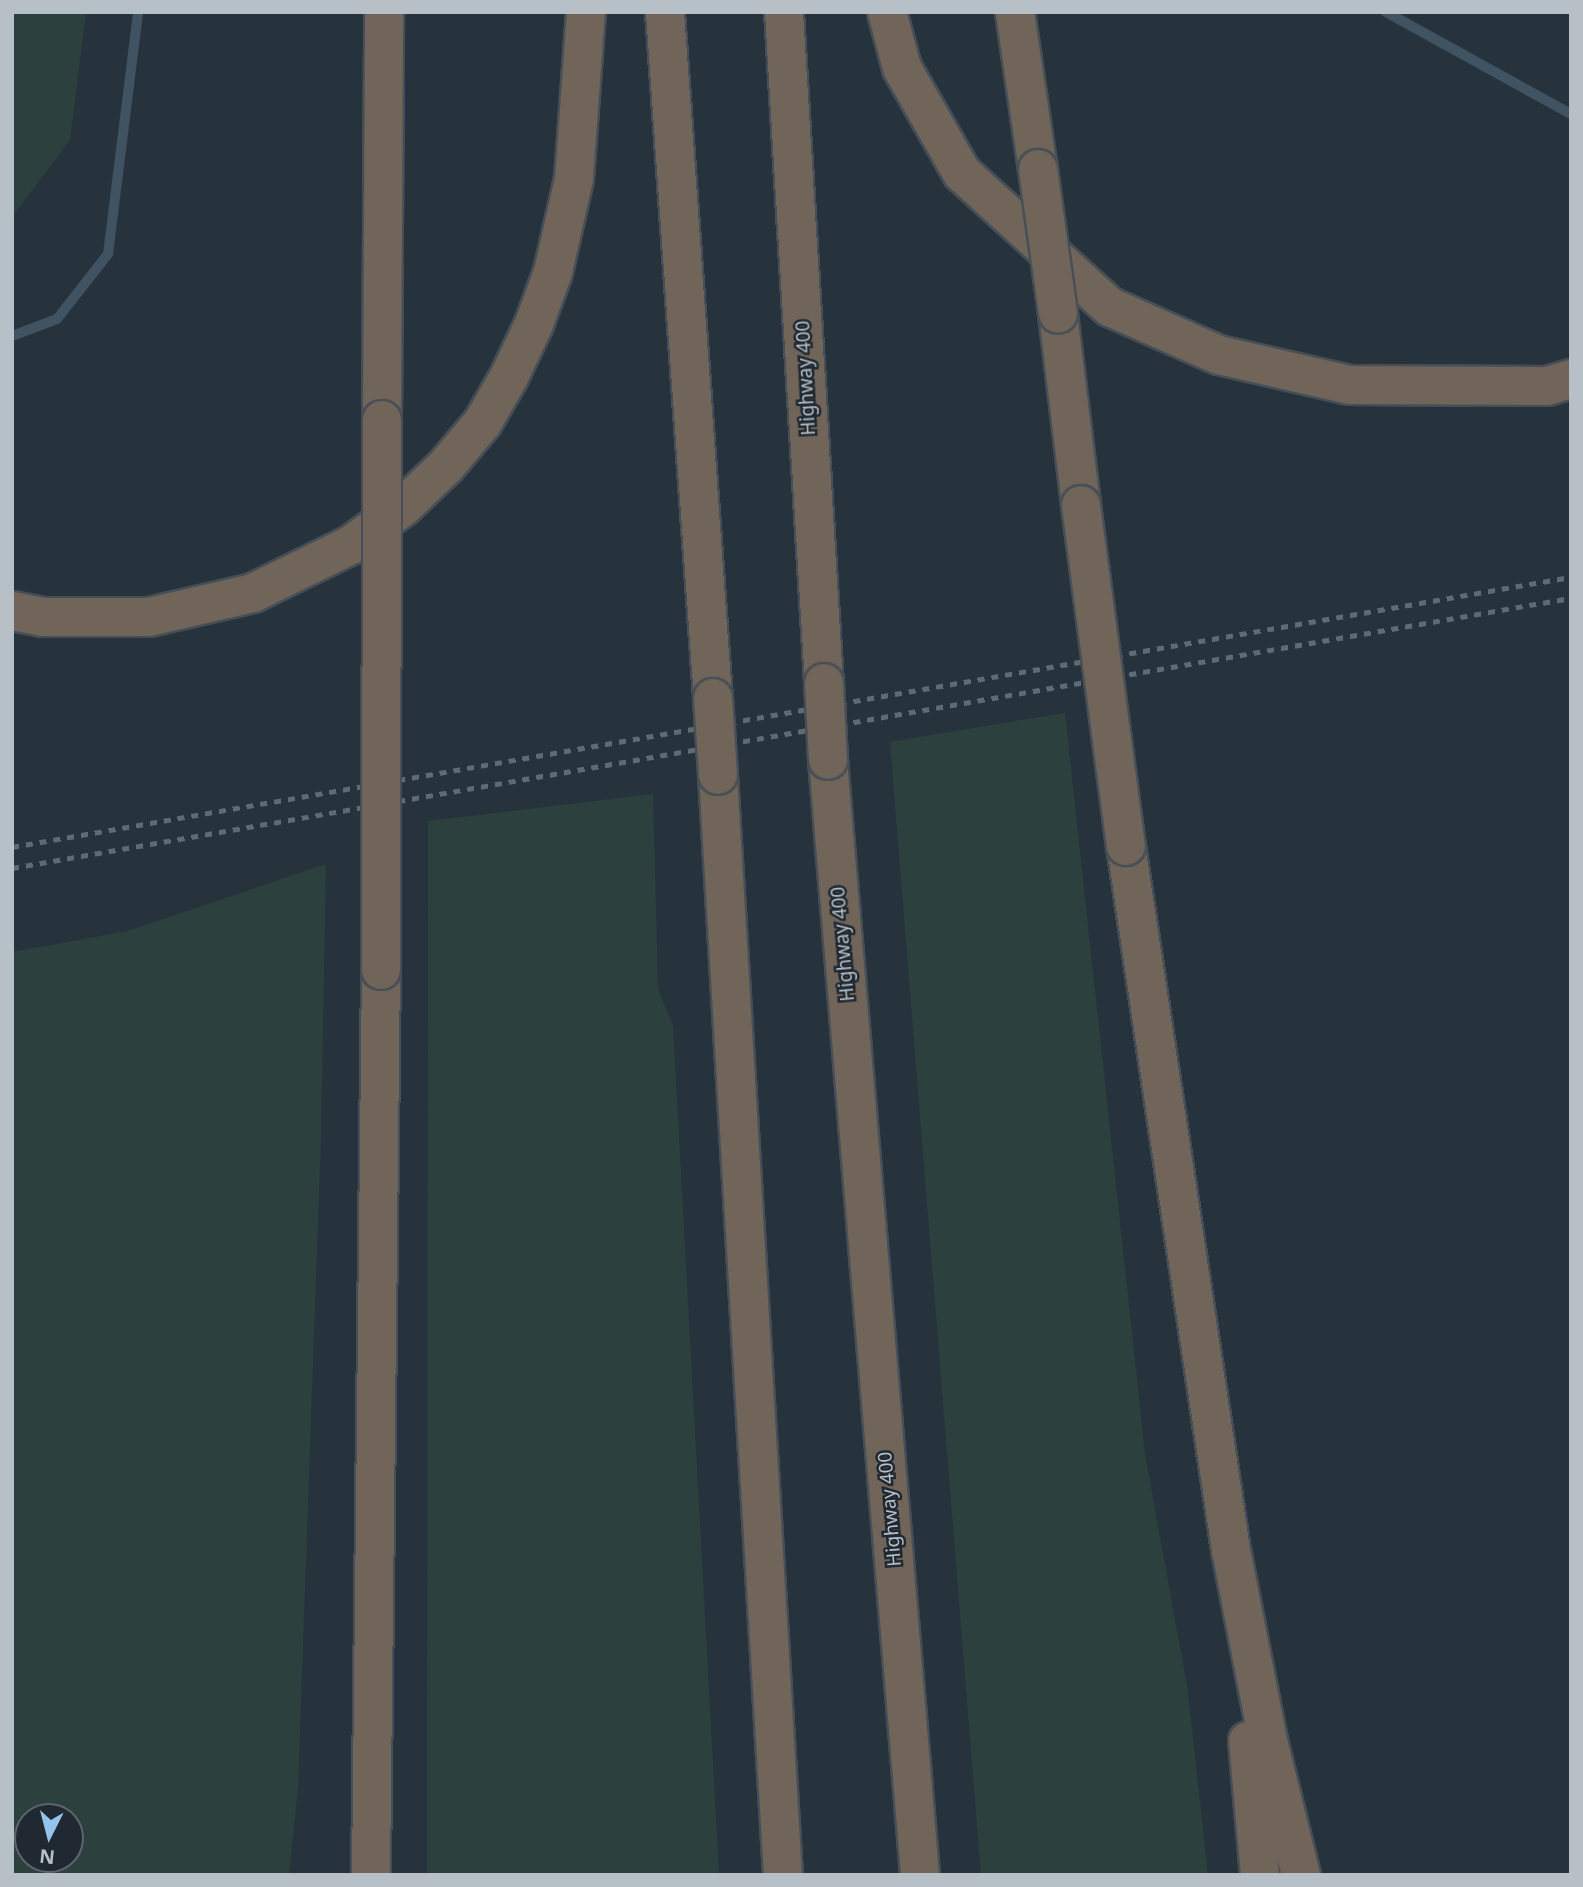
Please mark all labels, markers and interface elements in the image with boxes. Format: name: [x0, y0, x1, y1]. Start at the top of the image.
street label: Highway 400: [792, 320, 820, 436]
street label: Highway 400: [827, 886, 859, 1002]
street label: Highway 400: [874, 1451, 906, 1567]
north arrow: [14, 1803, 84, 1873]
text: N: [38, 1843, 56, 1871]

